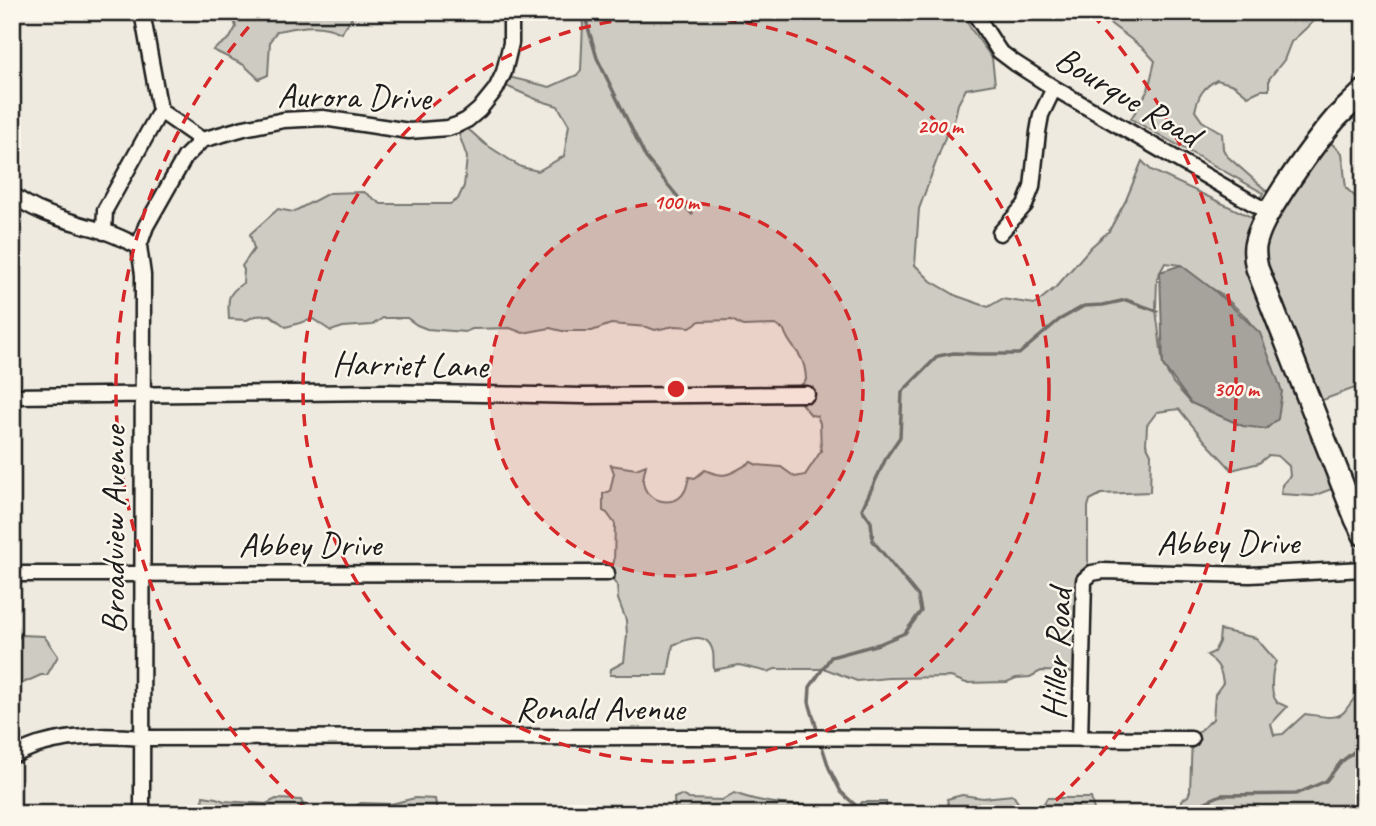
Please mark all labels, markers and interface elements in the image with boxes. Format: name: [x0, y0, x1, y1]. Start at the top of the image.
street label: Bourque Road: [1047, 36, 1213, 160]
street label: Aurora Drive: [277, 73, 434, 120]
text: 200 m: [917, 113, 965, 139]
text: 100 m: [653, 189, 701, 215]
street label: Harriet Lane: [332, 341, 491, 388]
text: 300 m: [1213, 376, 1261, 402]
centre of rings: [664, 377, 688, 401]
street label: Broadview Avenue: [91, 424, 136, 634]
street label: Abbey Drive: [1157, 520, 1302, 565]
street label: Abbey Drive: [239, 522, 384, 567]
street label: Hiller Road: [1031, 582, 1083, 720]
street label: Ronald Avenue: [515, 686, 687, 731]

